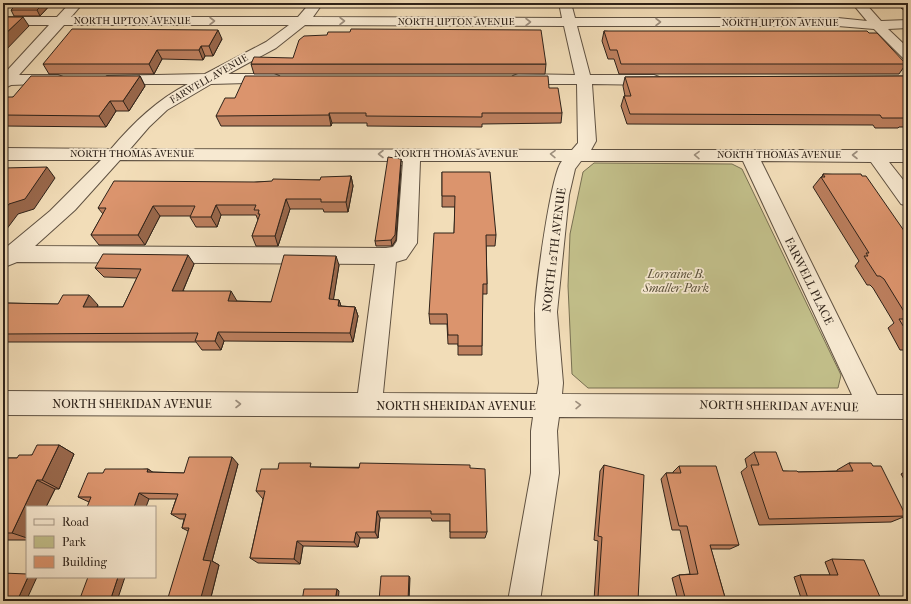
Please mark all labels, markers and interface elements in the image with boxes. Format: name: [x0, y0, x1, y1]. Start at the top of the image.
street label: NORTH UPTON AVENUE: [73, 15, 191, 27]
street label: NORTH UPTON AVENUE: [397, 16, 515, 28]
one-way arrow: [209, 17, 215, 25]
one-way arrow: [339, 17, 345, 25]
street label: NORTH UPTON AVENUE: [721, 17, 839, 29]
one-way arrow: [525, 18, 531, 26]
one-way arrow: [655, 18, 661, 26]
street label: FARWELL AVENUE: [168, 52, 250, 106]
street label: NORTH THOMAS AVENUE: [70, 148, 194, 160]
street label: NORTH THOMAS AVENUE: [394, 148, 518, 160]
street label: NORTH THOMAS AVENUE: [717, 149, 841, 161]
one-way arrow: [378, 150, 384, 158]
one-way arrow: [550, 150, 556, 158]
one-way arrow: [694, 151, 700, 159]
one-way arrow: [852, 151, 858, 159]
street label: NORTH 12TH AVENUE: [539, 187, 569, 313]
street label: FARWELL PLACE: [782, 235, 836, 327]
park label: Lorraine B. Smaller Park: [642, 267, 709, 295]
street label: NORTH SHERIDAN AVENUE: [52, 397, 212, 411]
street label: NORTH SHERIDAN AVENUE: [699, 398, 859, 414]
street label: NORTH SHERIDAN AVENUE: [376, 399, 536, 413]
one-way arrow: [235, 400, 241, 408]
one-way arrow: [575, 401, 581, 409]
legend: [26, 506, 156, 578]
text: Road: [62, 515, 89, 529]
text: Park: [62, 535, 87, 549]
text: Building: [62, 555, 107, 569]

